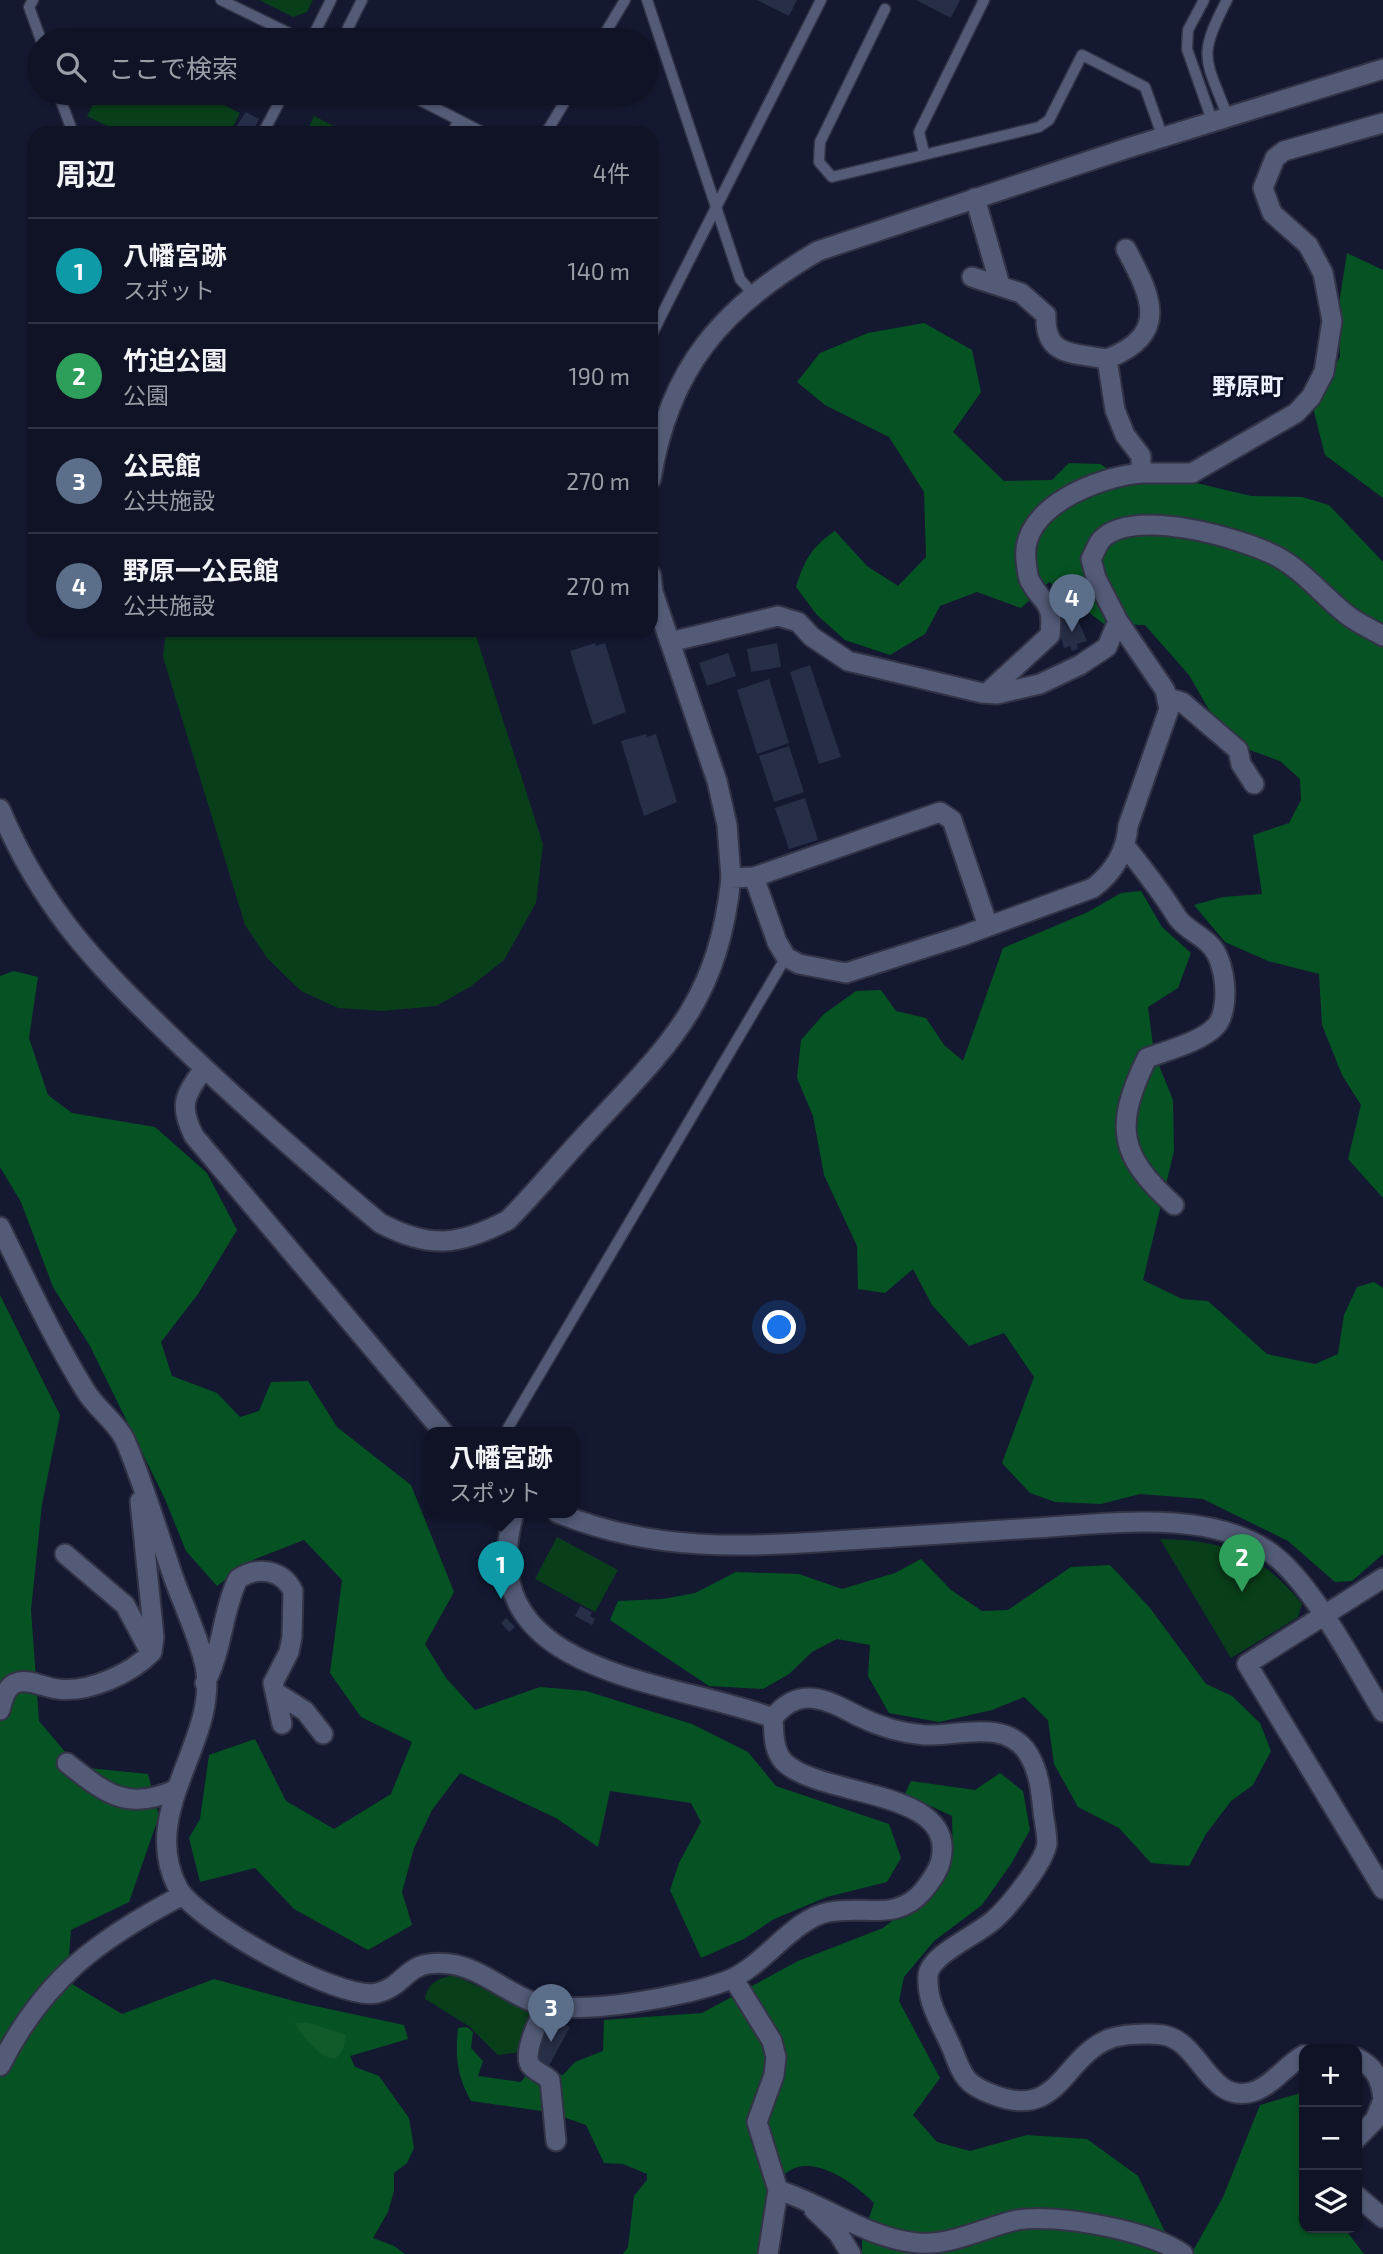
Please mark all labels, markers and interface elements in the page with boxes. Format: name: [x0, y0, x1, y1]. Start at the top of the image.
search box: [28, 28, 658, 105]
icon: search: [52, 48, 90, 86]
text: ここで検索: [108, 52, 238, 83]
text: 周辺: [56, 155, 116, 191]
text: 4件: [593, 159, 630, 187]
text: 八幡宮跡: [123, 239, 227, 270]
text: 1: [74, 257, 84, 285]
text: 140 m: [568, 257, 630, 285]
text: スポット: [123, 276, 215, 304]
text: 竹迫公園: [123, 344, 227, 375]
text: 2: [72, 362, 86, 390]
text: 190 m: [569, 362, 630, 390]
district label: 野原町: [1212, 371, 1284, 400]
text: 公園: [123, 381, 169, 409]
text: 公民館: [123, 449, 201, 480]
text: 3: [72, 467, 86, 495]
text: 270 m: [566, 467, 630, 495]
text: 公共施設: [123, 486, 215, 514]
text: 野原一公民館: [123, 554, 279, 585]
text: 4: [72, 572, 86, 600]
text: 270 m: [566, 572, 630, 600]
pin: 4: [1049, 574, 1095, 632]
text: 公共施設: [123, 591, 215, 619]
your location: [762, 1310, 796, 1344]
popup: [424, 1427, 578, 1518]
text: 八幡宮跡: [449, 1441, 553, 1472]
text: スポット: [449, 1478, 541, 1506]
pin: 2: [1219, 1534, 1265, 1592]
pin: 1: [478, 1541, 524, 1599]
pin: 3: [528, 1984, 574, 2042]
map controls: [1299, 2044, 1362, 2233]
button: +: [1299, 2044, 1362, 2107]
button: −: [1299, 2107, 1362, 2170]
button: layers: [1299, 2170, 1362, 2233]

